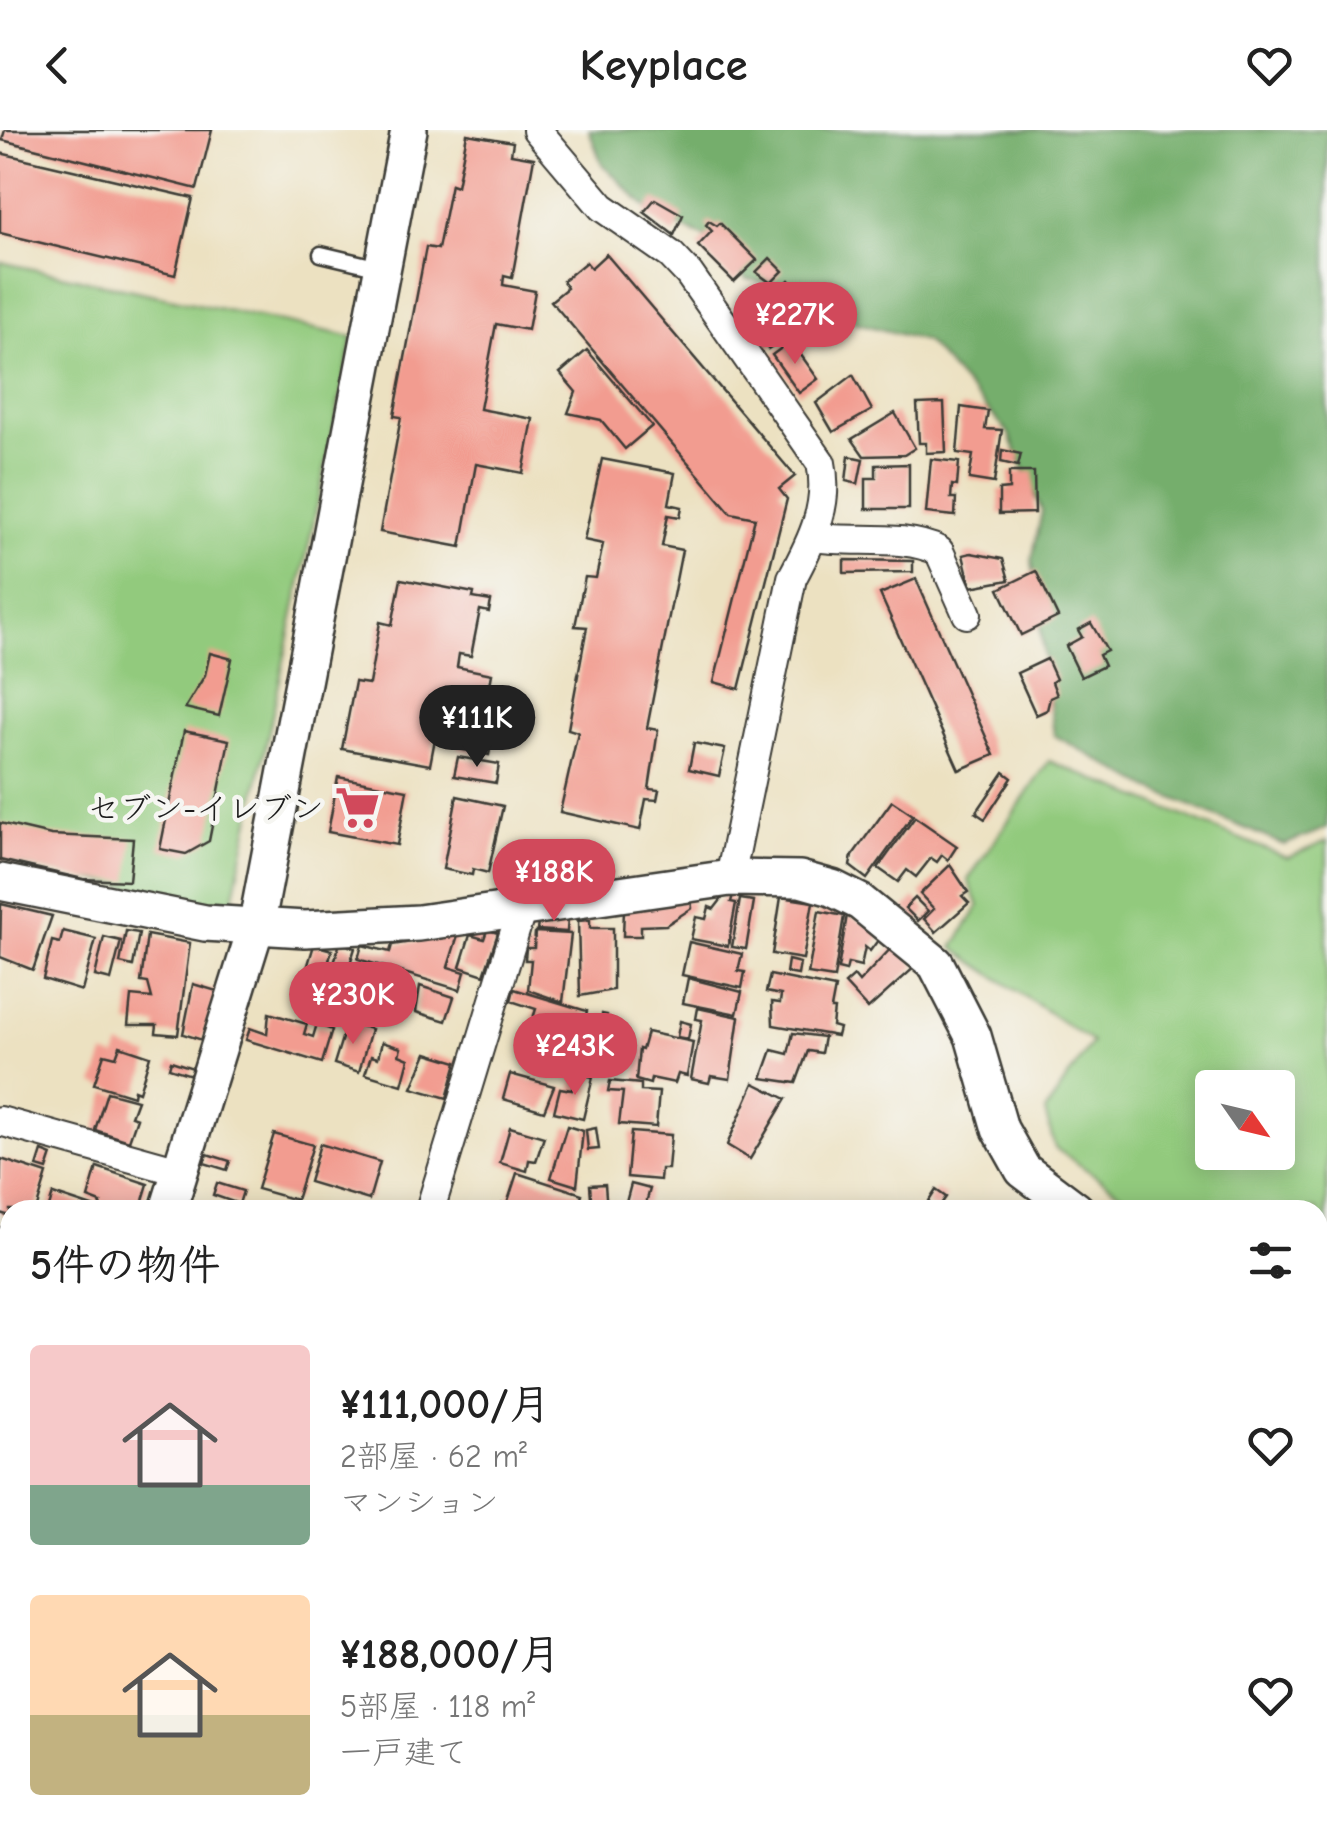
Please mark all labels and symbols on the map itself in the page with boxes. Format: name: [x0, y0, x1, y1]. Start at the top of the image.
pin: ¥227K: [725, 282, 865, 367]
pin: ¥111K: [407, 685, 547, 770]
supermarket icon: セブン-イレブン: [333, 784, 381, 832]
place label: セブン-イレブン: [87, 790, 324, 827]
pin: ¥188K: [484, 839, 624, 924]
pin: ¥230K: [283, 962, 423, 1047]
pin: ¥243K: [505, 1013, 645, 1098]
north arrow: [1195, 1070, 1295, 1170]

